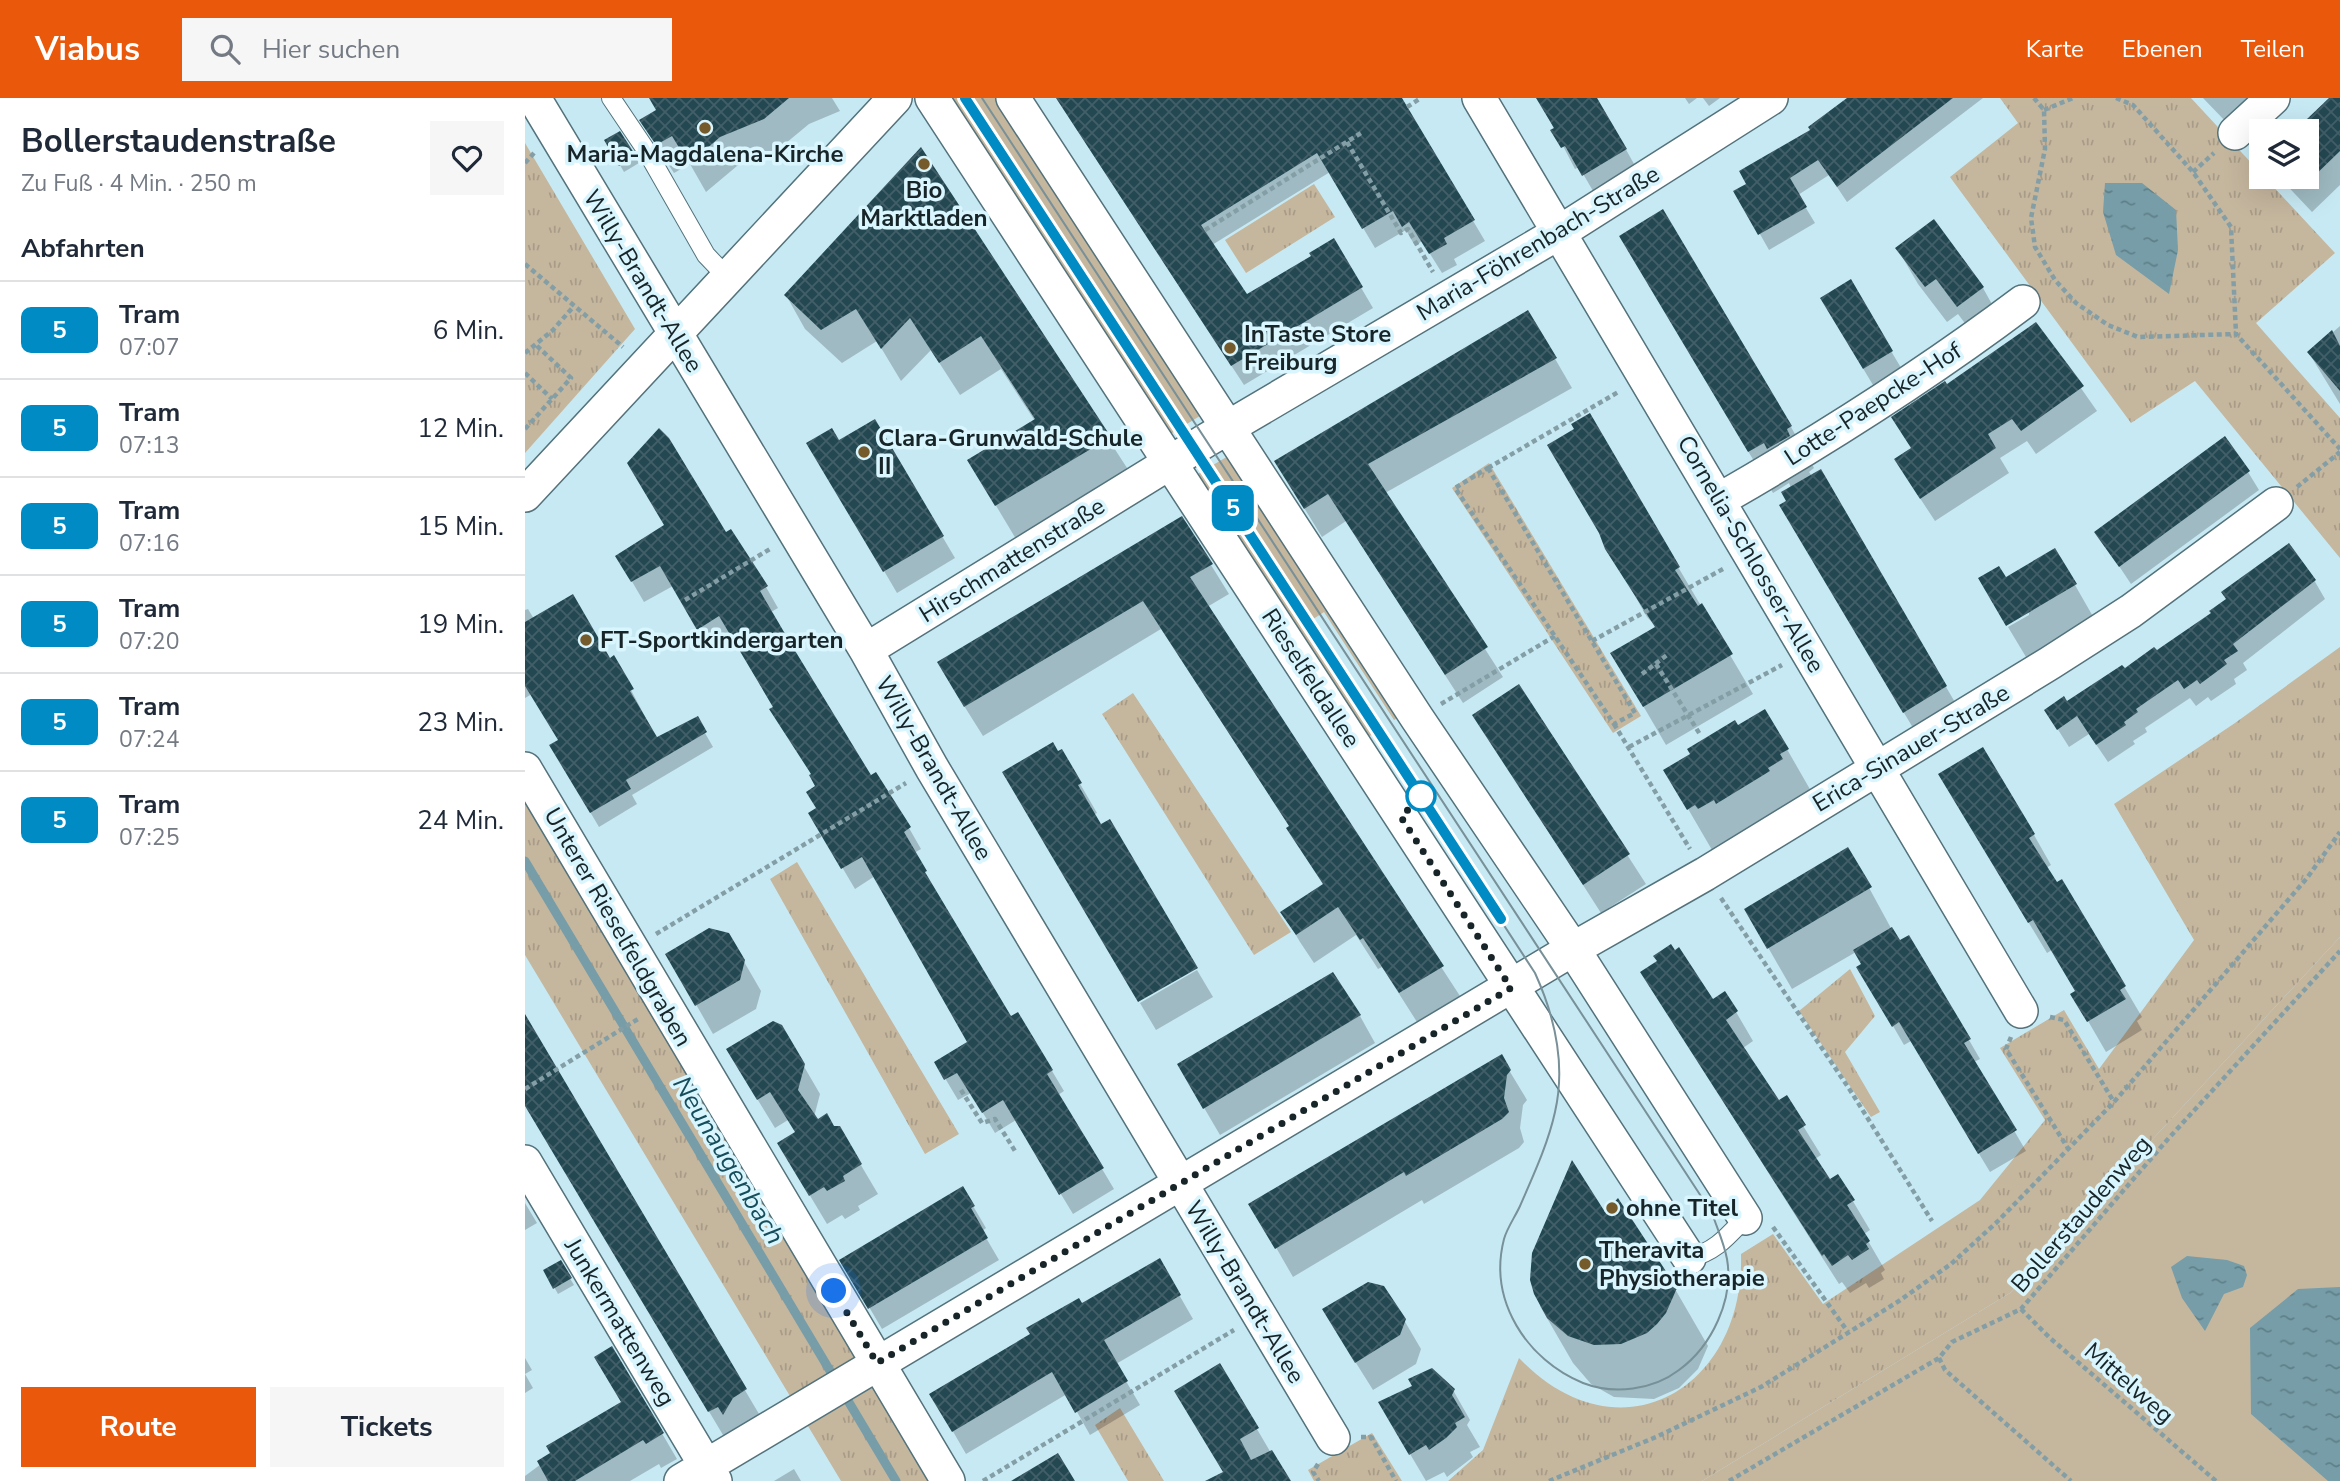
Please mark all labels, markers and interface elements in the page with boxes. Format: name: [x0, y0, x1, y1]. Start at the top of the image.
search box: [182, 18, 672, 81]
text: Viabus: [35, 27, 140, 72]
icon: search: [206, 30, 244, 68]
text: Hier suchen: [262, 32, 400, 67]
text: Karte: [2026, 33, 2084, 65]
text: Ebenen: [2122, 33, 2203, 65]
text: Teilen: [2241, 33, 2305, 65]
text: Bollerstaudenstraße: [21, 119, 336, 164]
map controls: [2249, 119, 2319, 189]
button: layers: [2249, 119, 2319, 189]
marker: Maria-Magdalena-Kirche: [697, 120, 713, 136]
button: heart: [430, 121, 504, 195]
place label: Maria-Magdalena-Kirche: [567, 138, 843, 170]
marker: Bio Marktladen: [916, 156, 932, 172]
street label: Maria-Föhrenbach-Straße: [1411, 158, 1665, 328]
text: Zu Fuß · 4 Min. · 250 m: [21, 168, 257, 199]
place label: Bio Marktladen: [860, 174, 988, 234]
street label: Willy-Brandt-Allee: [576, 184, 710, 378]
text: Abfahrten: [21, 231, 145, 266]
text: Tram: [119, 297, 180, 332]
text: 6 Min.: [433, 313, 504, 348]
text: 5: [52, 314, 67, 346]
place label: InTaste Store Freiburg: [1244, 318, 1391, 378]
text: 07:07: [119, 332, 179, 363]
street label: Lotte-Paepcke-Hof: [1778, 334, 1969, 473]
marker: InTaste Store Freiburg: [1222, 340, 1238, 356]
text: Tram: [119, 395, 180, 430]
text: 12 Min.: [417, 411, 504, 446]
text: 5: [52, 412, 67, 444]
place label: Clara-Grunwald-Schule II: [878, 422, 1143, 482]
street label: Cornelia-Schlosser-Allee: [1670, 429, 1832, 679]
text: 07:13: [119, 430, 179, 461]
marker: Clara-Grunwald-Schule II: [856, 444, 872, 460]
line badge: 5: [1210, 485, 1256, 531]
street label: Hirschmattenstraße: [913, 490, 1111, 630]
text: 5: [1226, 492, 1240, 524]
text: Tram: [119, 493, 180, 528]
text: 15 Min.: [417, 509, 504, 544]
text: 5: [52, 510, 67, 542]
text: 07:16: [119, 528, 179, 559]
text: Tram: [119, 591, 180, 626]
street label: Rieselfeldallee: [1254, 602, 1368, 754]
text: 19 Min.: [417, 607, 504, 642]
text: 5: [52, 608, 67, 640]
place label: FT-Sportkindergarten: [600, 624, 844, 656]
text: 07:20: [119, 626, 179, 657]
marker: FT-Sportkindergarten: [578, 632, 594, 648]
street label: Willy-Brandt-Allee: [868, 670, 1000, 866]
street label: Erica-Sinauer-Straße: [1807, 677, 2015, 819]
text: Tram: [119, 689, 180, 724]
text: 23 Min.: [417, 705, 504, 740]
text: 5: [52, 706, 67, 738]
text: 07:24: [119, 724, 179, 755]
unlabelled marker: [1406, 781, 1436, 811]
text: Tram: [119, 787, 180, 822]
street label: Unterer Rieselfeldgraben: [536, 802, 700, 1052]
text: 24 Min.: [417, 803, 504, 838]
text: 5: [52, 804, 67, 836]
text: 07:25: [119, 822, 179, 853]
water label: Neunaugenbach: [665, 1070, 793, 1251]
street label: Bollerstaudenweg: [2004, 1129, 2158, 1299]
place label: ohne Titel: [1626, 1192, 1739, 1224]
street label: Willy-Brandt-Allee: [1178, 1195, 1312, 1389]
marker: ohne Titel: [1604, 1200, 1620, 1216]
street label: Junkermattenweg: [557, 1231, 683, 1412]
place label: Theravita Physiotherapie: [1599, 1234, 1765, 1294]
marker: Theravita Physiotherapie: [1577, 1256, 1593, 1272]
your location: [816, 1273, 851, 1308]
street label: Mittelweg: [2077, 1335, 2181, 1431]
button: Route: [21, 1387, 256, 1467]
button: Tickets: [270, 1387, 504, 1467]

